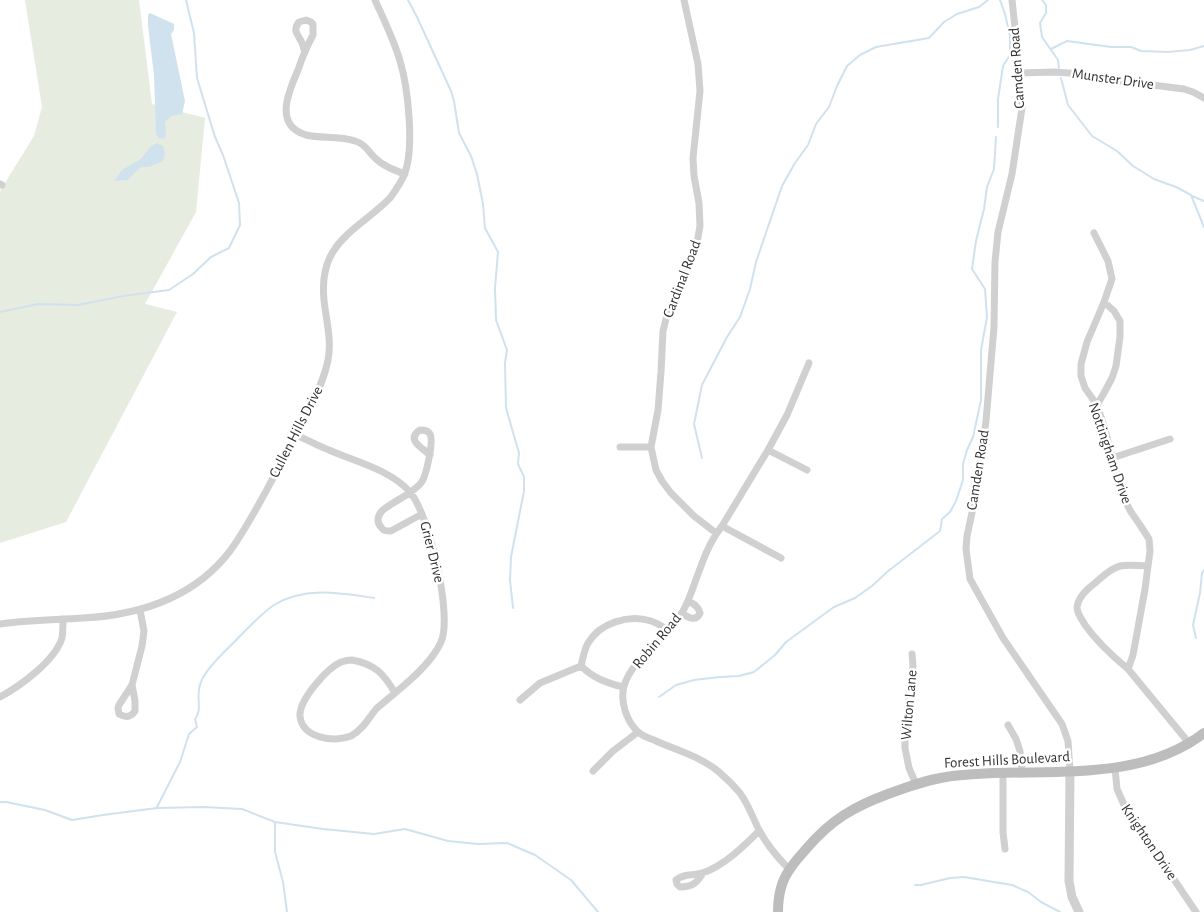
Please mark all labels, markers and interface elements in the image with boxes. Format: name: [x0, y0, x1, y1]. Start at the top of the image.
street label: Camden Road: [1007, 27, 1027, 109]
street label: Munster Drive: [1071, 66, 1155, 92]
street label: Cardinal Road: [660, 238, 704, 320]
street label: Cullen Hills Drive: [267, 384, 325, 480]
street label: Nottingham Drive: [1086, 401, 1134, 506]
street label: Camden Road: [964, 428, 992, 511]
street label: Grier Drive: [417, 520, 447, 584]
street label: Robin Road: [630, 611, 684, 671]
street label: Wilton Lane: [898, 669, 920, 741]
street label: Forest Hills Boulevard: [944, 749, 1071, 771]
street label: Knighton Drive: [1118, 801, 1180, 883]

